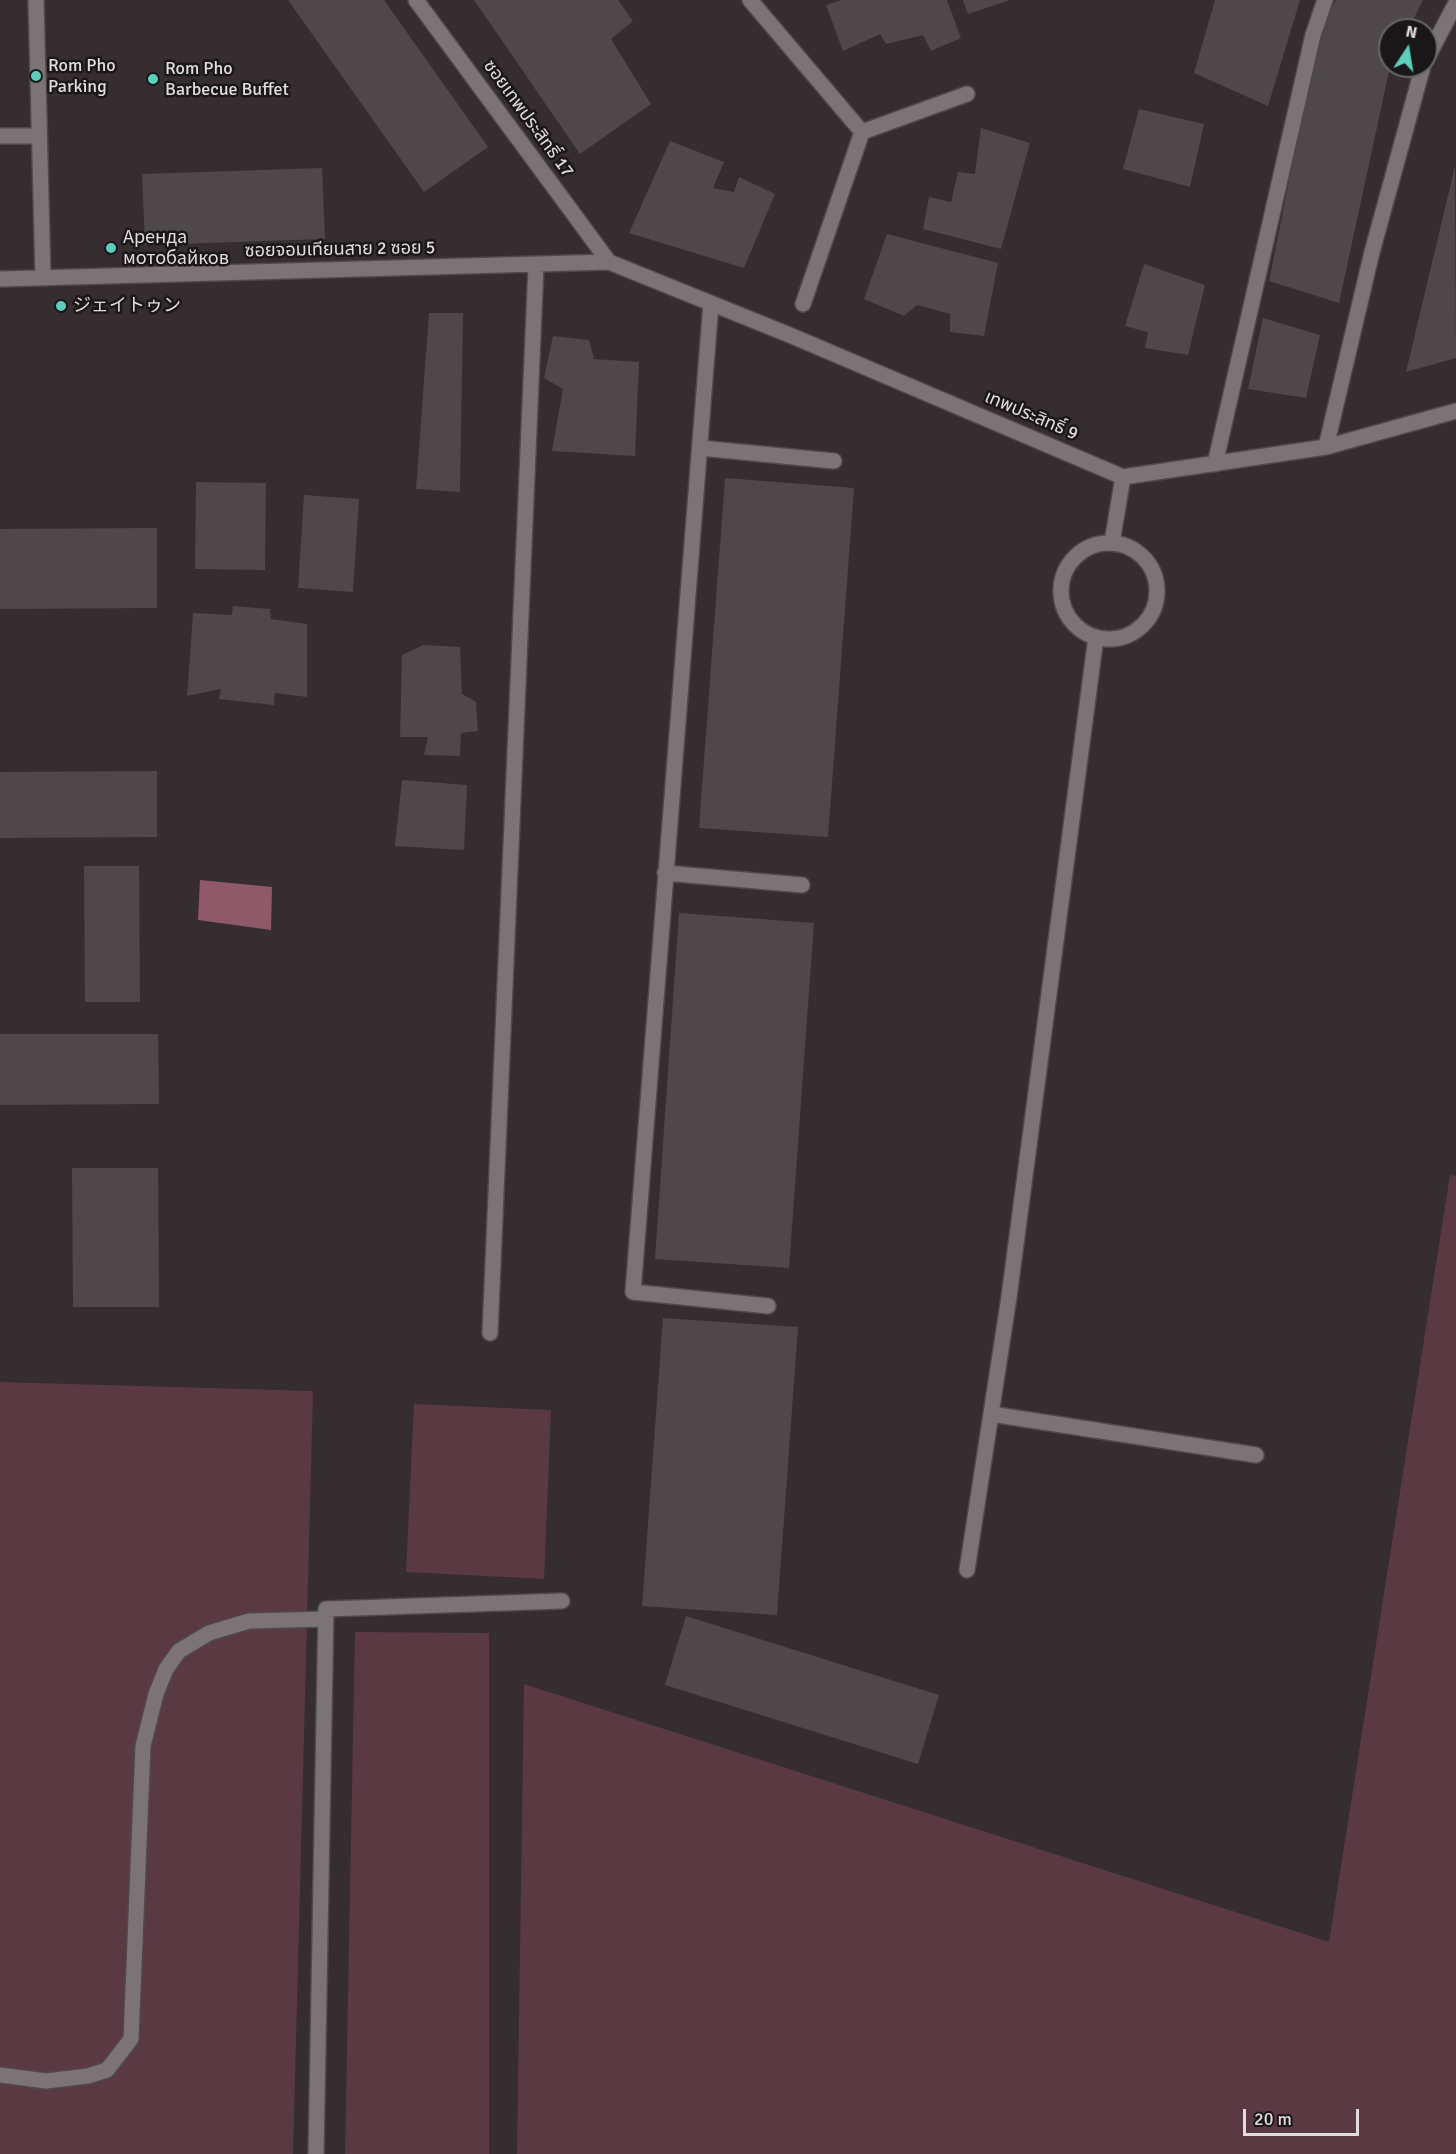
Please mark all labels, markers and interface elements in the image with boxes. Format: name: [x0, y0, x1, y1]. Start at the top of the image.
north arrow: [1378, 18, 1438, 78]
text: N: [1404, 21, 1419, 43]
place label: Rom Pho Parking: [48, 55, 116, 98]
street label: ซอยเทพประสิทธิ์ 17: [478, 56, 578, 182]
place label: Rom Pho Barbecue Buffet: [165, 58, 289, 100]
marker: Rom Pho Parking: [29, 69, 43, 83]
marker: Rom Pho Barbecue Buffet: [146, 72, 160, 86]
place label: Аренда мотобайков: [123, 227, 229, 270]
street label: ซอยจอมเทียนสาย 2 ซอย 5: [245, 238, 435, 262]
marker: Аренда мотобайков: [104, 241, 118, 255]
place label: ジェイトゥン: [73, 295, 181, 317]
marker: ジェイトゥン: [54, 299, 68, 313]
street label: เทพประสิทธิ์ 9: [981, 387, 1081, 445]
scale bar: [1246, 2097, 1362, 2135]
text: 20 m: [1254, 2108, 1292, 2130]

